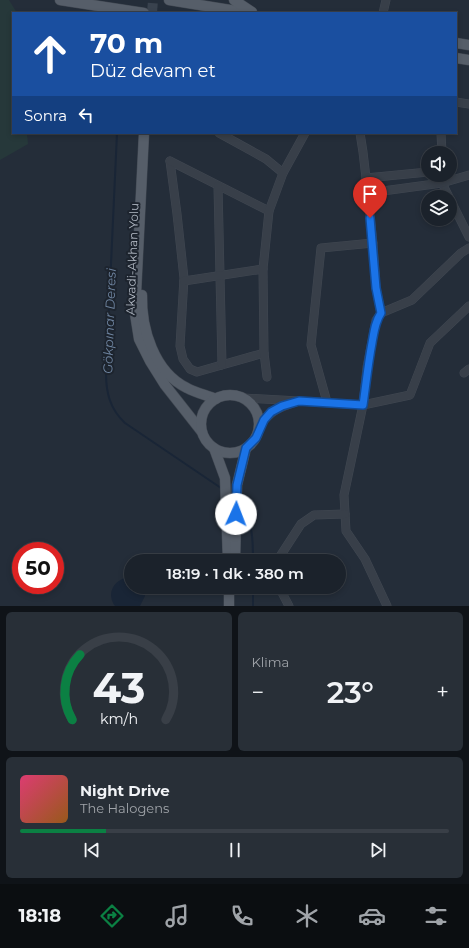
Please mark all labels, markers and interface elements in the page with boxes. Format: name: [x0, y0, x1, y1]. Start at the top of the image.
text: 70 m: [90, 26, 163, 60]
icon: ahead: [24, 28, 76, 80]
text: Düz devam et: [90, 60, 216, 82]
icon: left: [75, 104, 97, 126]
text: Sonra: [24, 106, 67, 125]
map controls: [421, 146, 457, 226]
button: sound: [421, 146, 457, 182]
pin: [353, 177, 387, 218]
icon: arrive: [359, 183, 381, 205]
button: layers: [421, 190, 457, 226]
street label: Akvadi-Akhan Yolu: [123, 203, 141, 315]
water label: Gökpınar Deresi: [99, 267, 119, 374]
position arrow: [215, 493, 257, 535]
speed limit sign: 50: [12, 542, 64, 594]
text: 18:19 · 1 dk · 380 m: [166, 564, 304, 583]
text: Klima: [252, 654, 289, 670]
text: 43: [92, 662, 145, 712]
text: 23°: [327, 674, 374, 711]
text: −: [252, 679, 264, 706]
text: +: [436, 679, 449, 706]
text: km/h: [100, 709, 138, 727]
text: Night Drive: [80, 781, 170, 800]
text: The Halogens: [80, 800, 169, 816]
icon: previous: [81, 839, 103, 861]
icon: pause: [224, 839, 246, 861]
icon: next: [367, 839, 389, 861]
icon: directions: [98, 902, 126, 930]
icon: music: [163, 902, 191, 930]
icon: phone: [228, 902, 256, 930]
icon: climate: [293, 902, 321, 930]
icon: car: [358, 902, 386, 930]
icon: filters: [422, 902, 450, 930]
text: 18:18: [18, 905, 61, 927]

